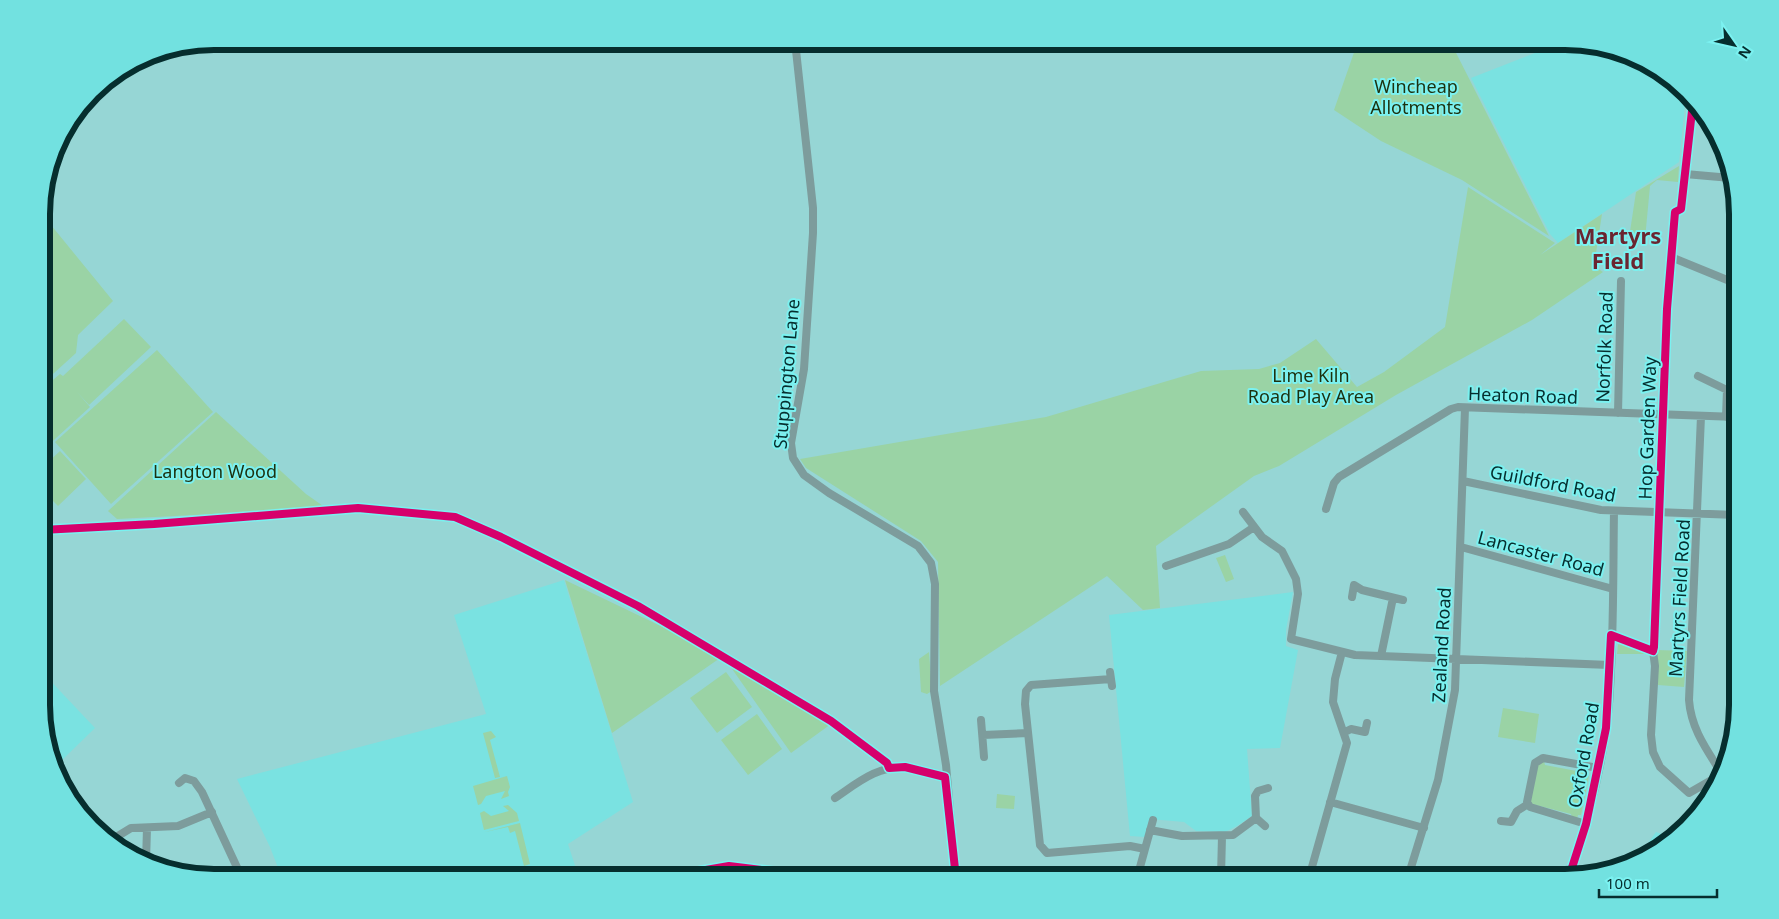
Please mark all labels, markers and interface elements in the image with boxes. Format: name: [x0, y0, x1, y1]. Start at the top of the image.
north arrow: [1709, 20, 1759, 70]
text: N: [1734, 43, 1756, 63]
park label: Wincheap Allotments: [1370, 74, 1462, 119]
district label: Martyrs Field: [1575, 220, 1661, 275]
street label: Norfolk Road: [1590, 291, 1618, 403]
street label: Stuppington Lane: [767, 298, 805, 450]
street label: Hop Garden Way: [1633, 355, 1662, 500]
park label: Lime Kiln Road Play Area: [1248, 363, 1374, 408]
street label: Heaton Road: [1468, 381, 1578, 409]
park label: Langton Wood: [153, 459, 277, 483]
street label: Guildford Road: [1488, 459, 1618, 507]
street label: Martyrs Field Road: [1663, 518, 1695, 678]
street label: Lancaster Road: [1475, 525, 1607, 581]
street label: Zealand Road: [1426, 587, 1456, 703]
street label: Oxford Road: [1562, 700, 1604, 810]
scale bar: [1599, 866, 1716, 898]
text: 100 m: [1606, 873, 1650, 893]

